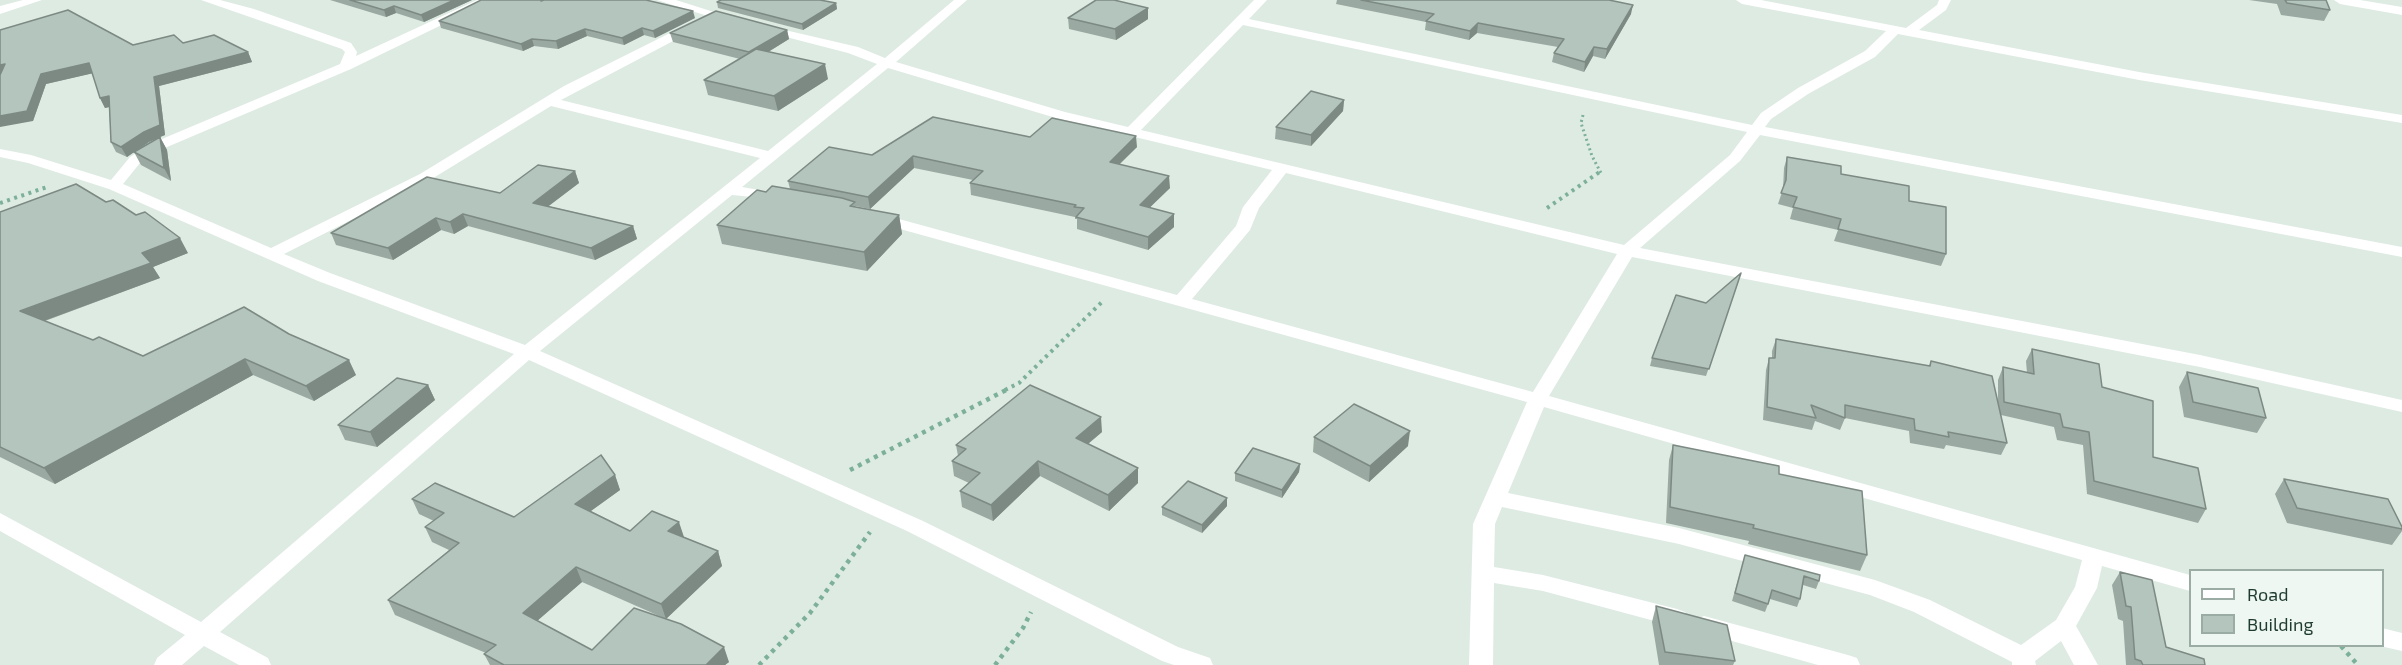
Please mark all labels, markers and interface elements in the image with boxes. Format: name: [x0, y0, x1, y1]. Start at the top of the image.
legend: [2189, 569, 2384, 647]
text: Road: [2247, 583, 2288, 605]
text: Building: [2247, 613, 2314, 635]

